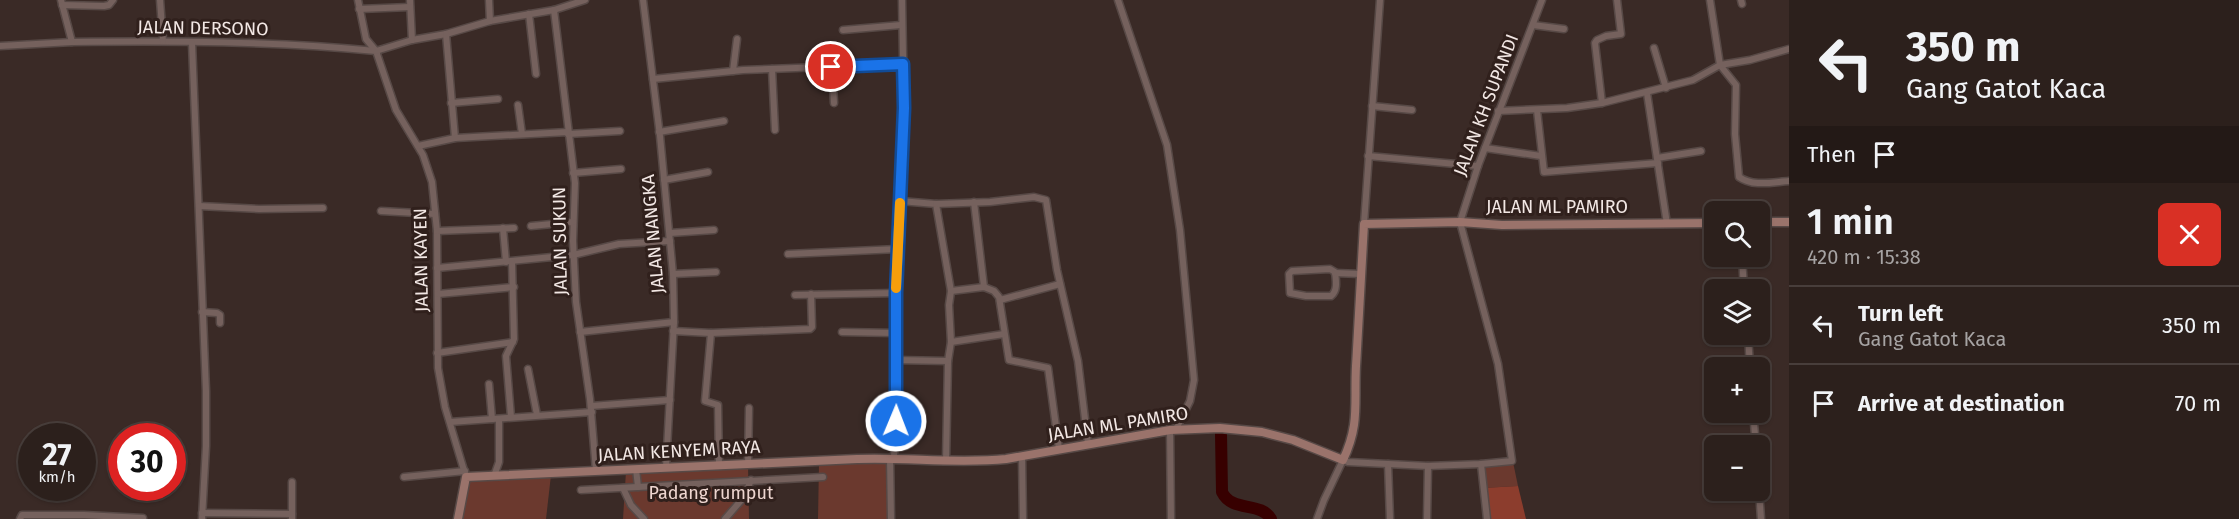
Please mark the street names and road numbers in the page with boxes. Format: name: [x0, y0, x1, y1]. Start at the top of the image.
street label: JALAN DERSONO: [137, 16, 269, 40]
street label: JALAN KH SUPANDI: [1449, 31, 1523, 179]
street label: JALAN NANGKA: [637, 173, 669, 294]
street label: JALAN SUKUN: [548, 187, 572, 295]
street label: JALAN ML PAMIRO: [1486, 196, 1628, 218]
street label: JALAN KAYEN: [409, 208, 433, 312]
street label: JALAN ML PAMIRO: [1046, 402, 1190, 446]
street label: JALAN KENYEM RAYA: [597, 436, 761, 466]

